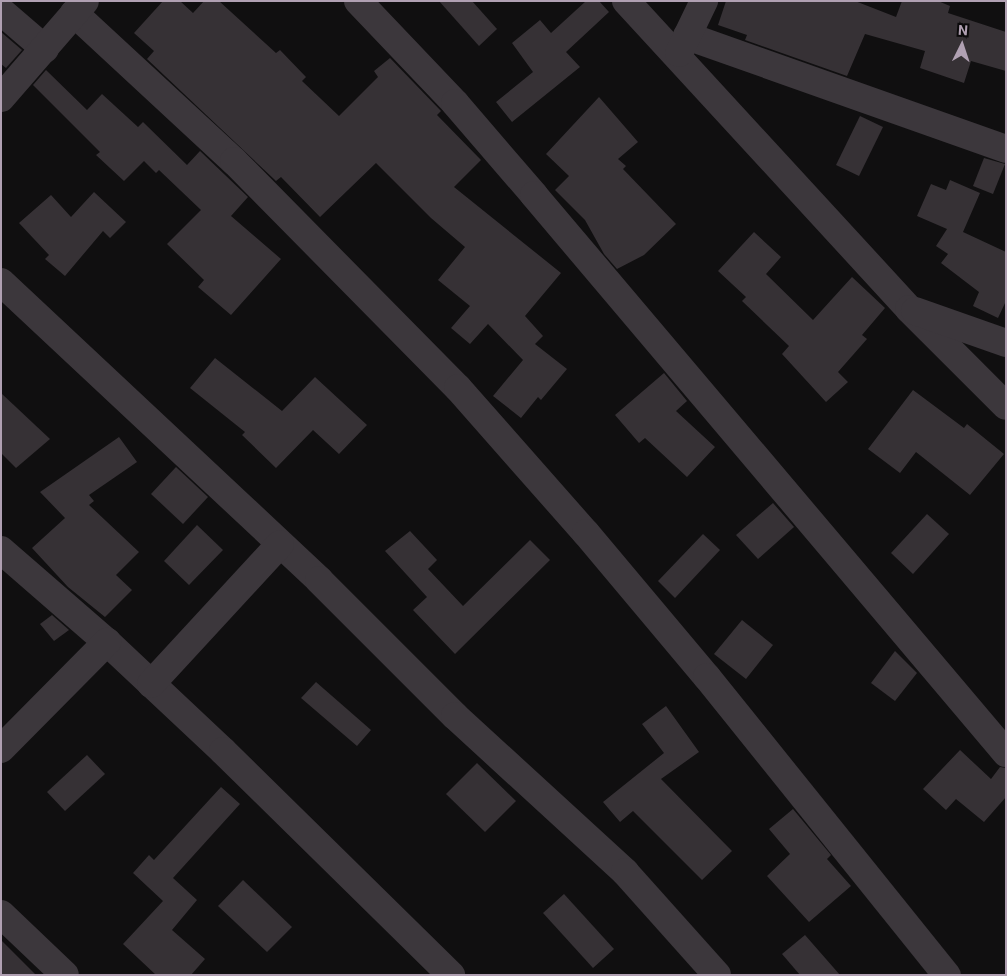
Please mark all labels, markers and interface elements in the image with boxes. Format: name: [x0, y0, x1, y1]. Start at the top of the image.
north arrow: [937, 20, 987, 70]
text: N: [958, 22, 969, 38]

